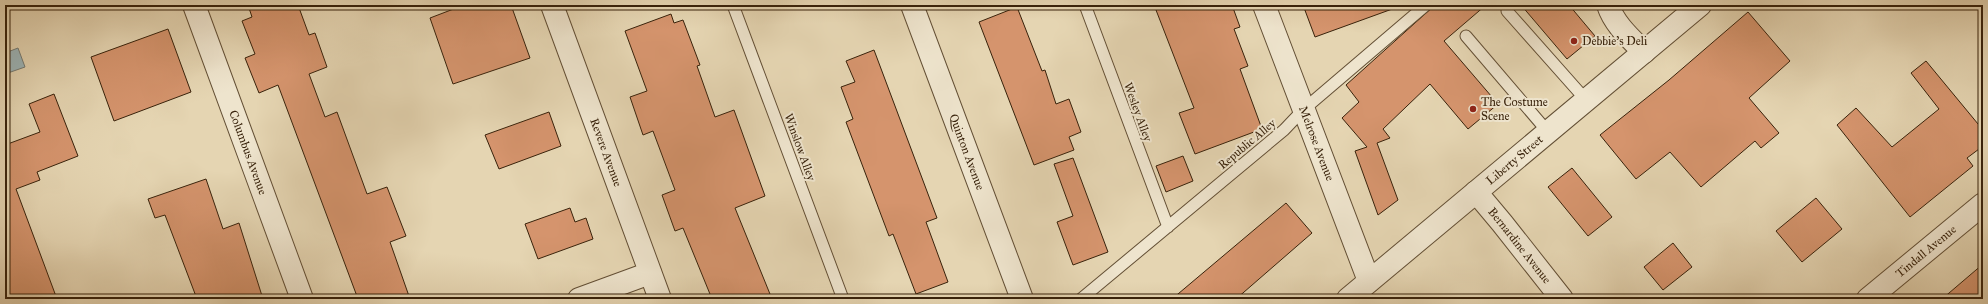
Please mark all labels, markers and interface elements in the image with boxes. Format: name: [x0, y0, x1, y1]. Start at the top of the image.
place label: Debbie's Deli: [1582, 34, 1648, 48]
marker: Debbie's Deli: [1569, 36, 1579, 46]
street label: Wesley Alley: [1121, 81, 1155, 144]
place label: The Costume Scene: [1481, 95, 1548, 123]
street label: Melrose Avenue: [1296, 104, 1337, 183]
marker: The Costume Scene: [1468, 104, 1478, 114]
street label: Columbus Avenue: [226, 108, 270, 197]
street label: Winslow Alley: [781, 112, 819, 183]
street label: Quinton Avenue: [946, 112, 988, 192]
street label: Revere Avenue: [587, 116, 625, 189]
street label: Republic Alley: [1215, 116, 1279, 172]
street label: Liberty Street: [1483, 132, 1546, 188]
street label: Bernardine Avenue: [1485, 205, 1554, 286]
street label: Tindall Avenue: [1893, 222, 1959, 280]

